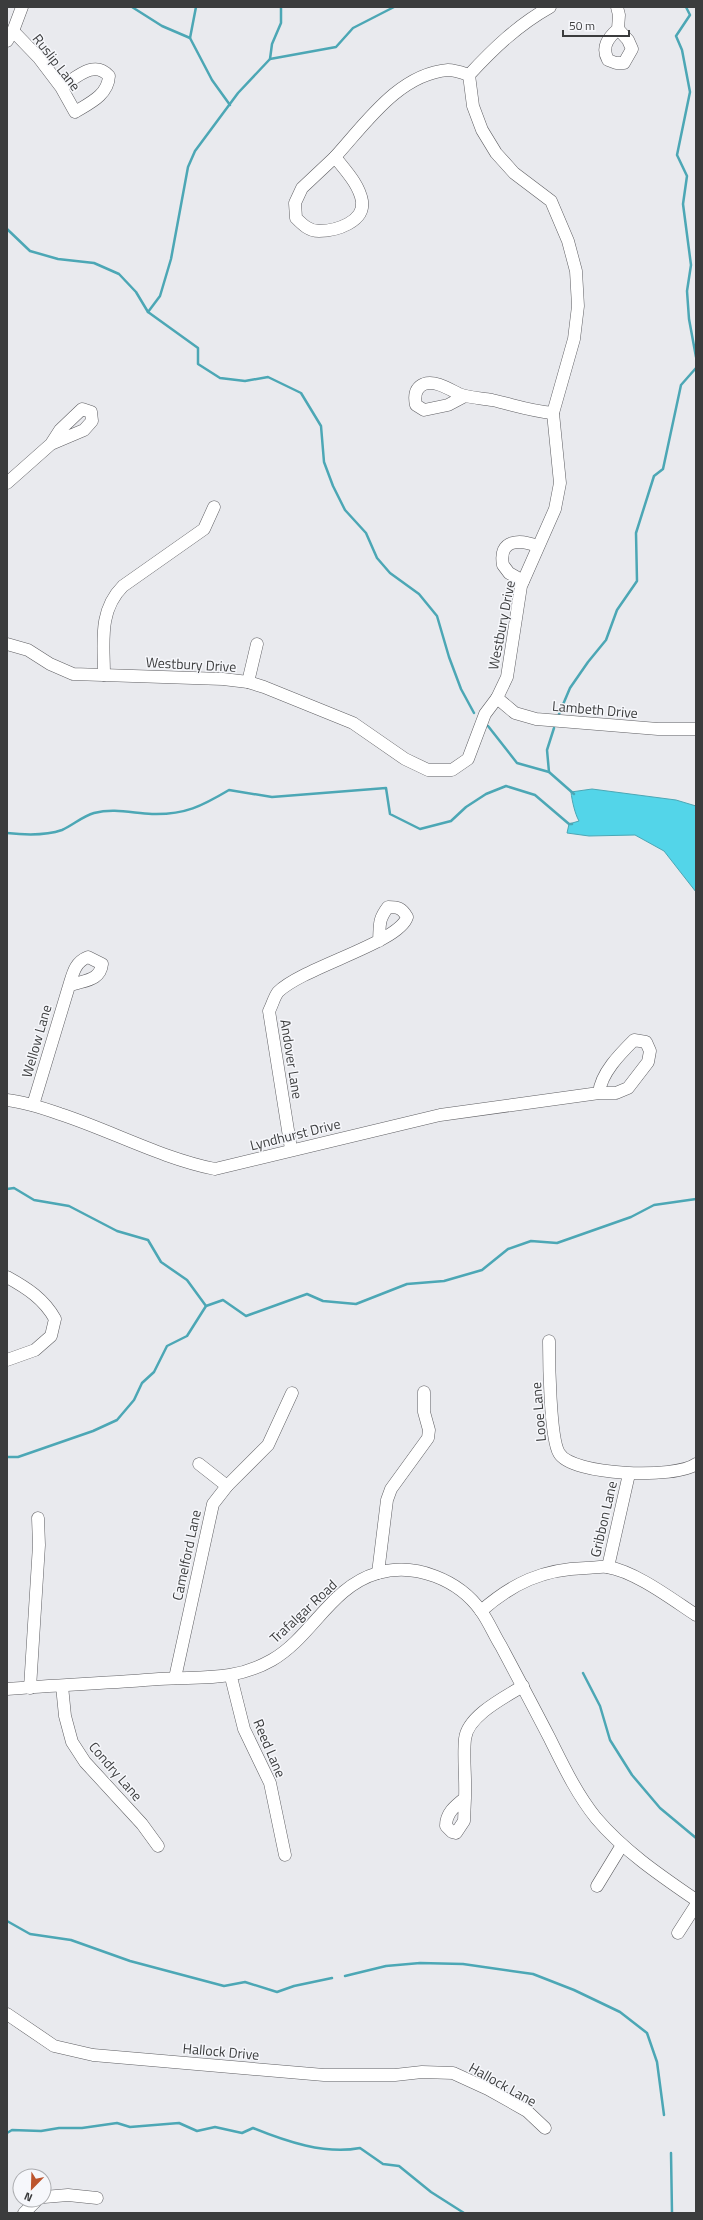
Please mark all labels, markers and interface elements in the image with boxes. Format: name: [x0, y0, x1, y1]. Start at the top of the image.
scale bar: [563, 12, 629, 38]
text: 50 m: [569, 16, 595, 35]
street label: Ruslip Lane: [28, 29, 86, 95]
street label: Westbury Drive: [482, 578, 520, 672]
street label: Westbury Drive: [145, 651, 237, 677]
street label: Lambeth Drive: [551, 695, 639, 723]
street label: Wellow Lane: [16, 1002, 56, 1080]
street label: Andover Lane: [275, 1018, 309, 1100]
street label: Lyndhurst Drive: [248, 1113, 342, 1155]
street label: Looe Lane: [525, 1381, 551, 1443]
street label: Gribbon Lane: [584, 1479, 622, 1559]
street label: Camelford Lane: [166, 1508, 206, 1602]
street label: Trafalgar Road: [265, 1574, 341, 1648]
street label: Reed Lane: [248, 1716, 292, 1780]
street label: Condry Lane: [84, 1737, 148, 1805]
street label: Hallock Drive: [182, 2037, 260, 2065]
street label: Hallock Lane: [465, 2057, 541, 2111]
north arrow: [12, 2168, 52, 2208]
text: N: [21, 2188, 35, 2206]

